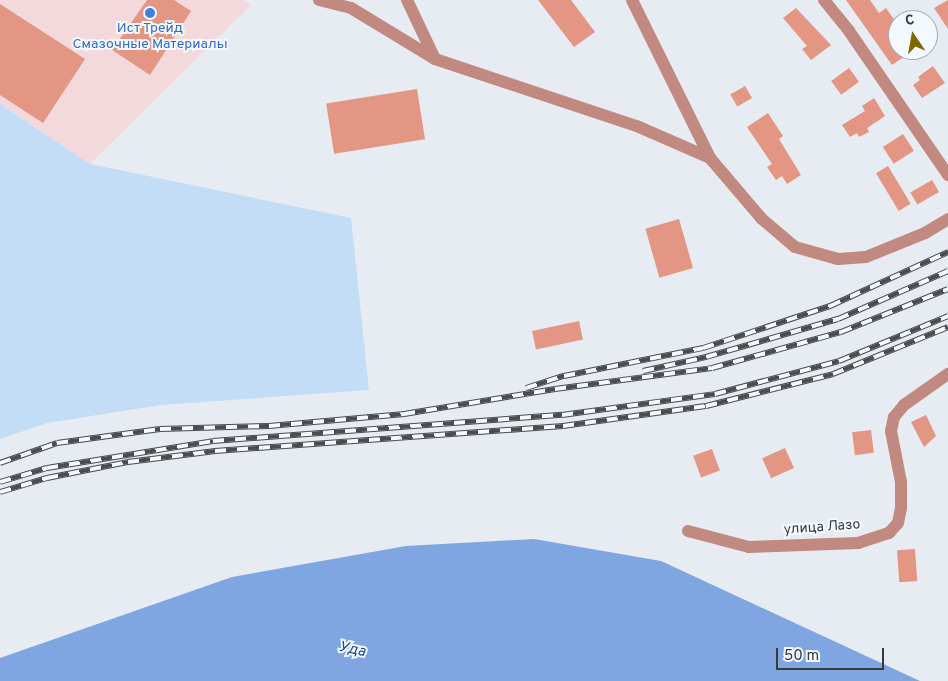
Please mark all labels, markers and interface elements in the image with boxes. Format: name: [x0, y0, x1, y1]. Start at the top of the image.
marker: Ист Трейд Смазочные Материалы: [144, 7, 156, 19]
north arrow: [888, 10, 938, 60]
text: С: [904, 12, 916, 30]
place label: Ист Трейд Смазочные Материалы: [72, 21, 228, 54]
street label: улица Лазо: [783, 517, 861, 539]
water label: Уда: [337, 638, 367, 662]
scale bar: [778, 638, 886, 670]
text: 50 m: [784, 647, 819, 666]

